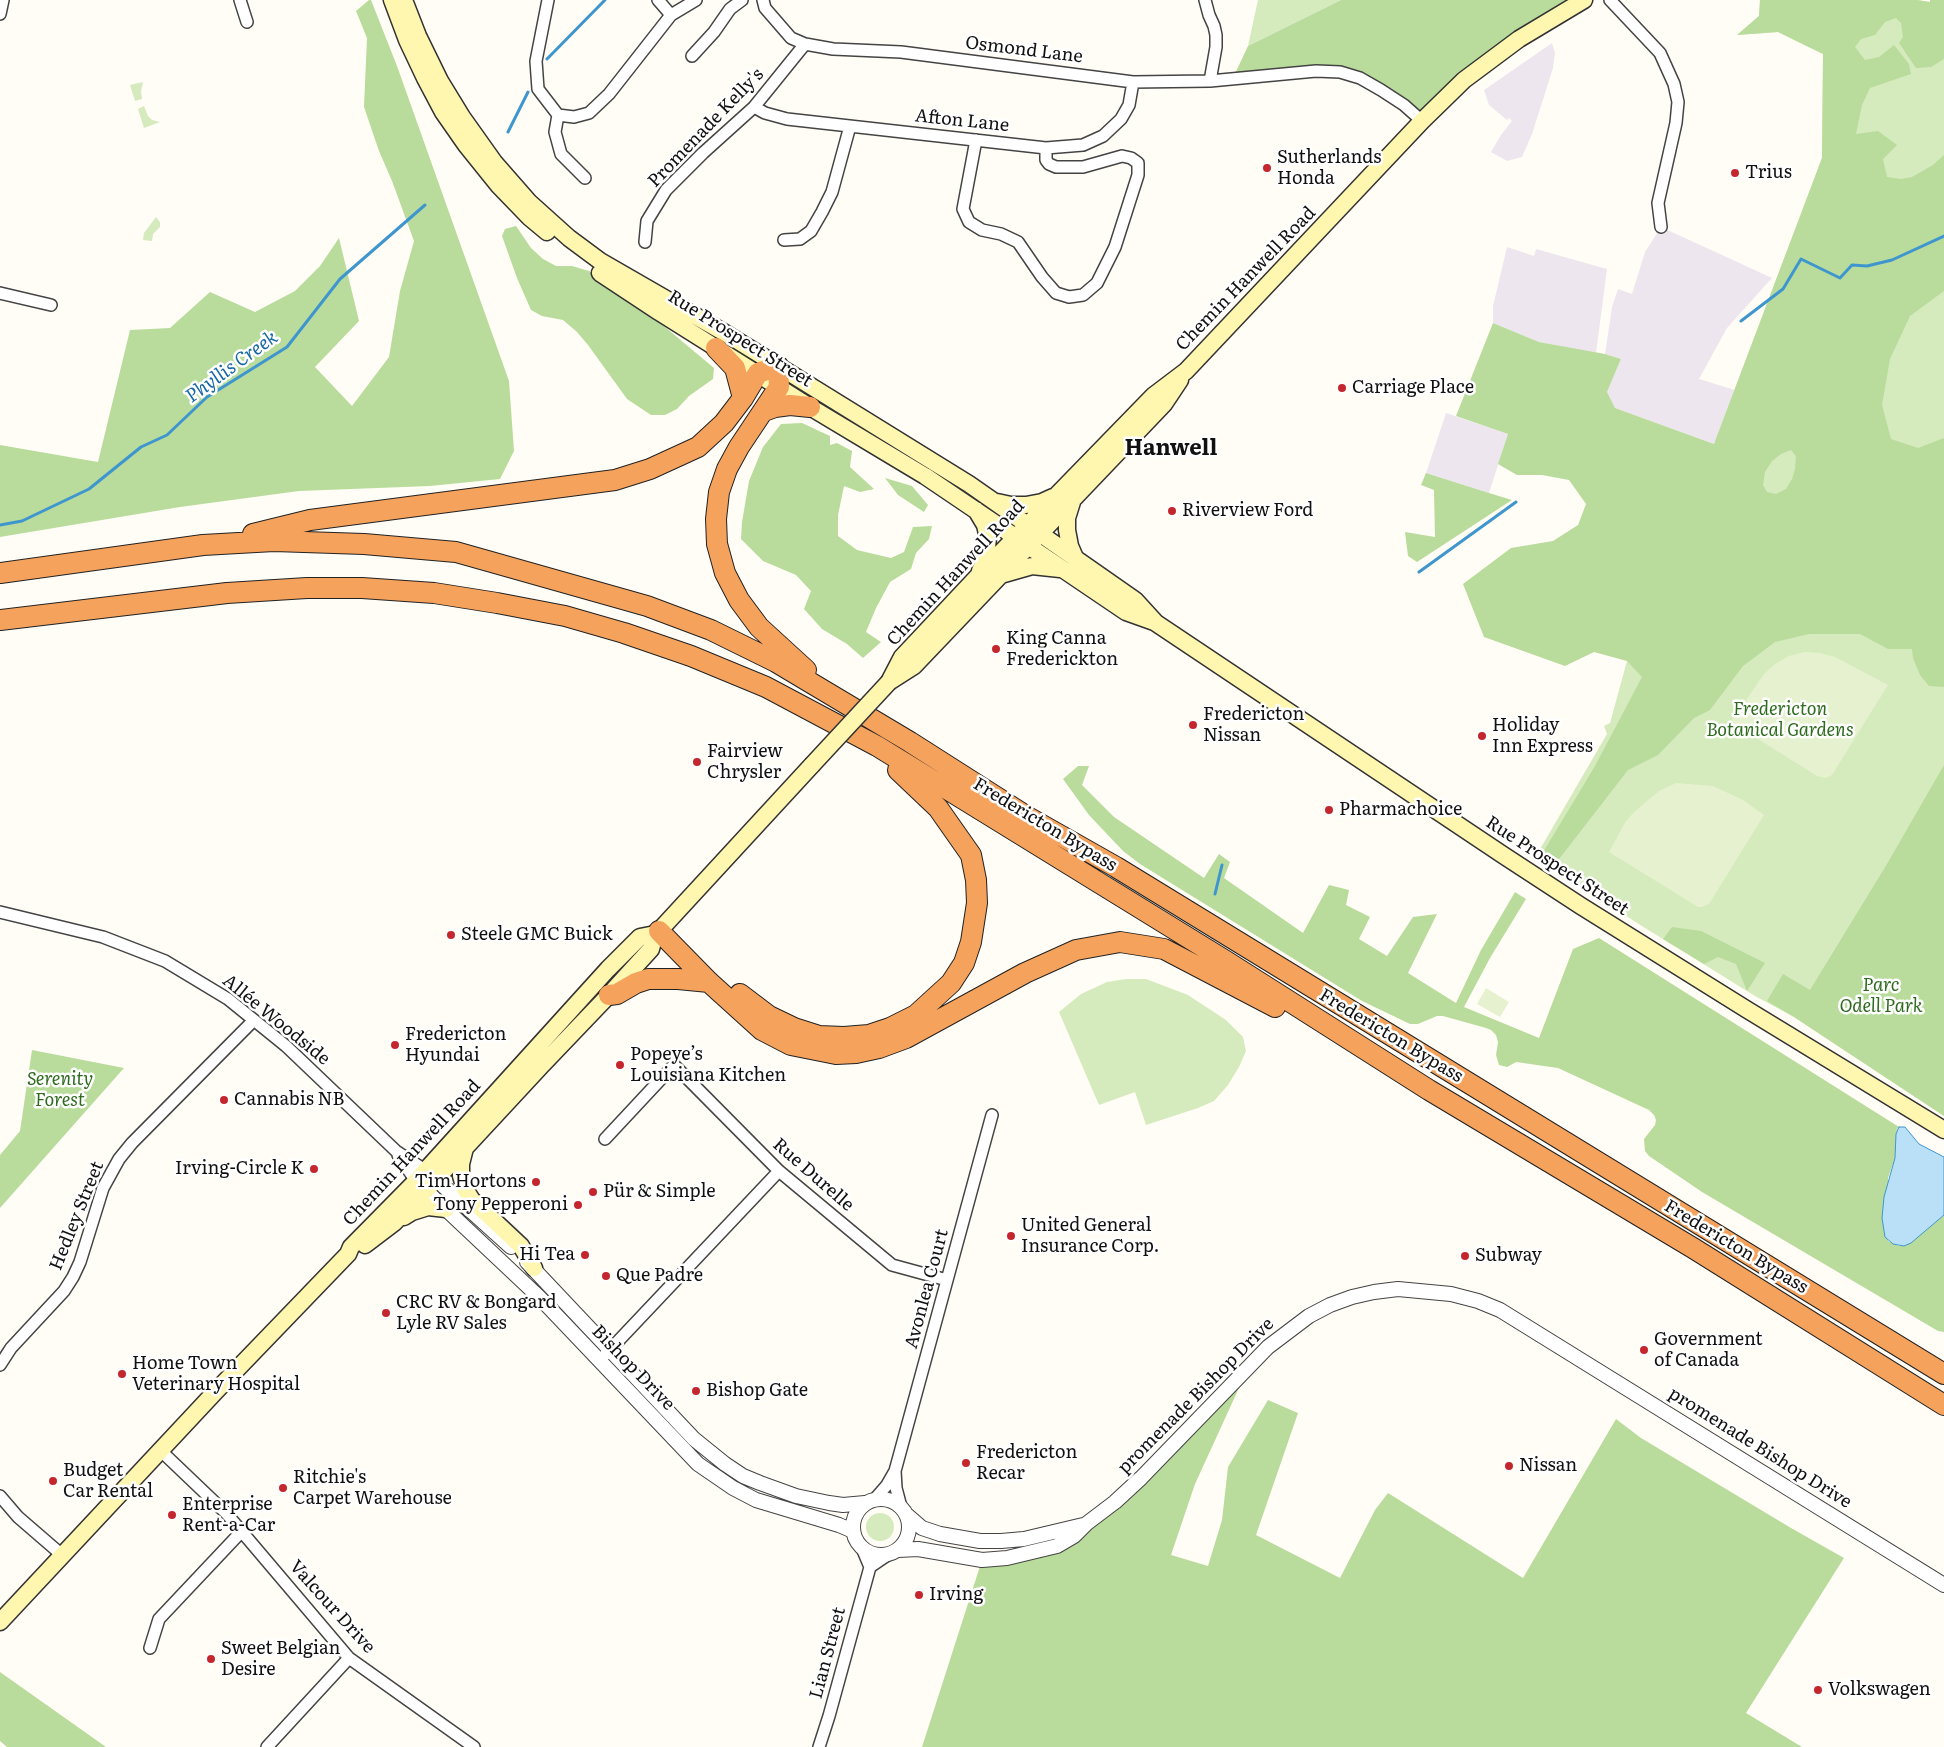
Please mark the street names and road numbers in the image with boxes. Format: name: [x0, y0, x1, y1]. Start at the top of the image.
street label: Osmond Lane: [964, 32, 1084, 68]
street label: Promenade Kelly's: [644, 64, 768, 192]
street label: Afton Lane: [914, 105, 1010, 137]
street label: Chemin Hanwell Road: [1172, 203, 1320, 355]
street label: Rue Prospect Street: [664, 286, 816, 392]
street label: Chemin Hanwell Road: [883, 495, 1029, 651]
street label: Fredericton Bypass: [969, 774, 1121, 876]
street label: Rue Prospect Street: [1482, 812, 1632, 920]
street label: Allée Woodside: [218, 970, 334, 1070]
street label: Fredericton Bypass: [1315, 985, 1467, 1087]
street label: Chemin Hanwell Road: [339, 1075, 485, 1231]
street label: Rue Durelle: [768, 1134, 858, 1216]
street label: Hedley Street: [45, 1158, 109, 1274]
street label: Fredericton Bypass: [1660, 1196, 1812, 1298]
street label: Avonlea Court: [901, 1227, 953, 1351]
street label: promenade Bishop Drive: [1114, 1314, 1278, 1478]
street label: Bishop Drive: [587, 1321, 679, 1415]
street label: promenade Bishop Drive: [1665, 1383, 1855, 1513]
street label: Valcour Drive: [285, 1556, 379, 1658]
street label: Lian Street: [805, 1605, 851, 1701]

